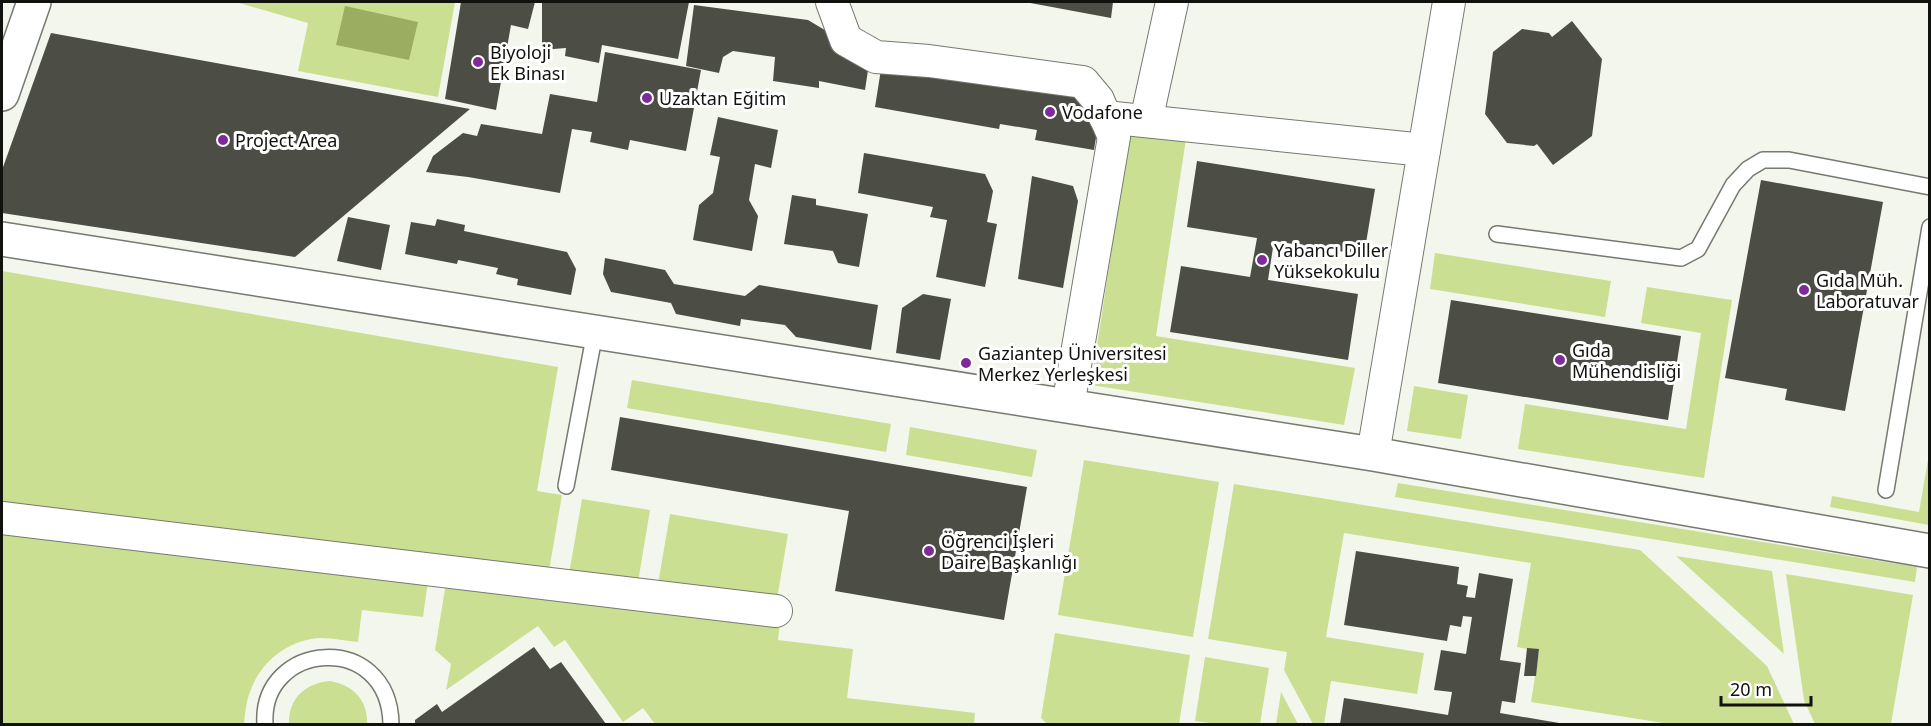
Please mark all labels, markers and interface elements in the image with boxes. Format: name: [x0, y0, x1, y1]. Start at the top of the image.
place label: Biyoloji Ek Binası: [490, 40, 565, 85]
marker: Biyoloji Ek Binası: [471, 55, 485, 69]
place label: Uzaktan Eğitim: [659, 86, 786, 110]
marker: Uzaktan Eğitim: [640, 91, 654, 105]
place label: Vodafone: [1062, 100, 1143, 124]
marker: Vodafone: [1043, 105, 1057, 119]
place label: Project Area: [235, 128, 337, 152]
marker: Project Area: [216, 133, 230, 147]
place label: Yabancı Diller Yüksekokulu: [1274, 238, 1389, 283]
marker: Yabancı Diller Yüksekokulu: [1255, 253, 1269, 267]
place label: Gıda Müh. Laboratuvar: [1816, 268, 1920, 313]
marker: Gıda Müh. Laboratuvar: [1797, 283, 1811, 297]
place label: Gıda Mühendisliği: [1572, 338, 1681, 383]
place label: Gaziantep Üniversitesi Merkez Yerleşkesi: [978, 341, 1167, 386]
marker: Gıda Mühendisliği: [1553, 353, 1567, 367]
marker: Gaziantep Üniversitesi Merkez Yerleşkesi: [959, 356, 973, 370]
place label: Öğrenci İşleri Daire Başkanlığı: [941, 529, 1077, 574]
marker: Öğrenci İşleri Daire Başkanlığı: [922, 544, 936, 558]
scale bar: [1721, 669, 1811, 707]
text: 20 m: [1730, 677, 1772, 701]

